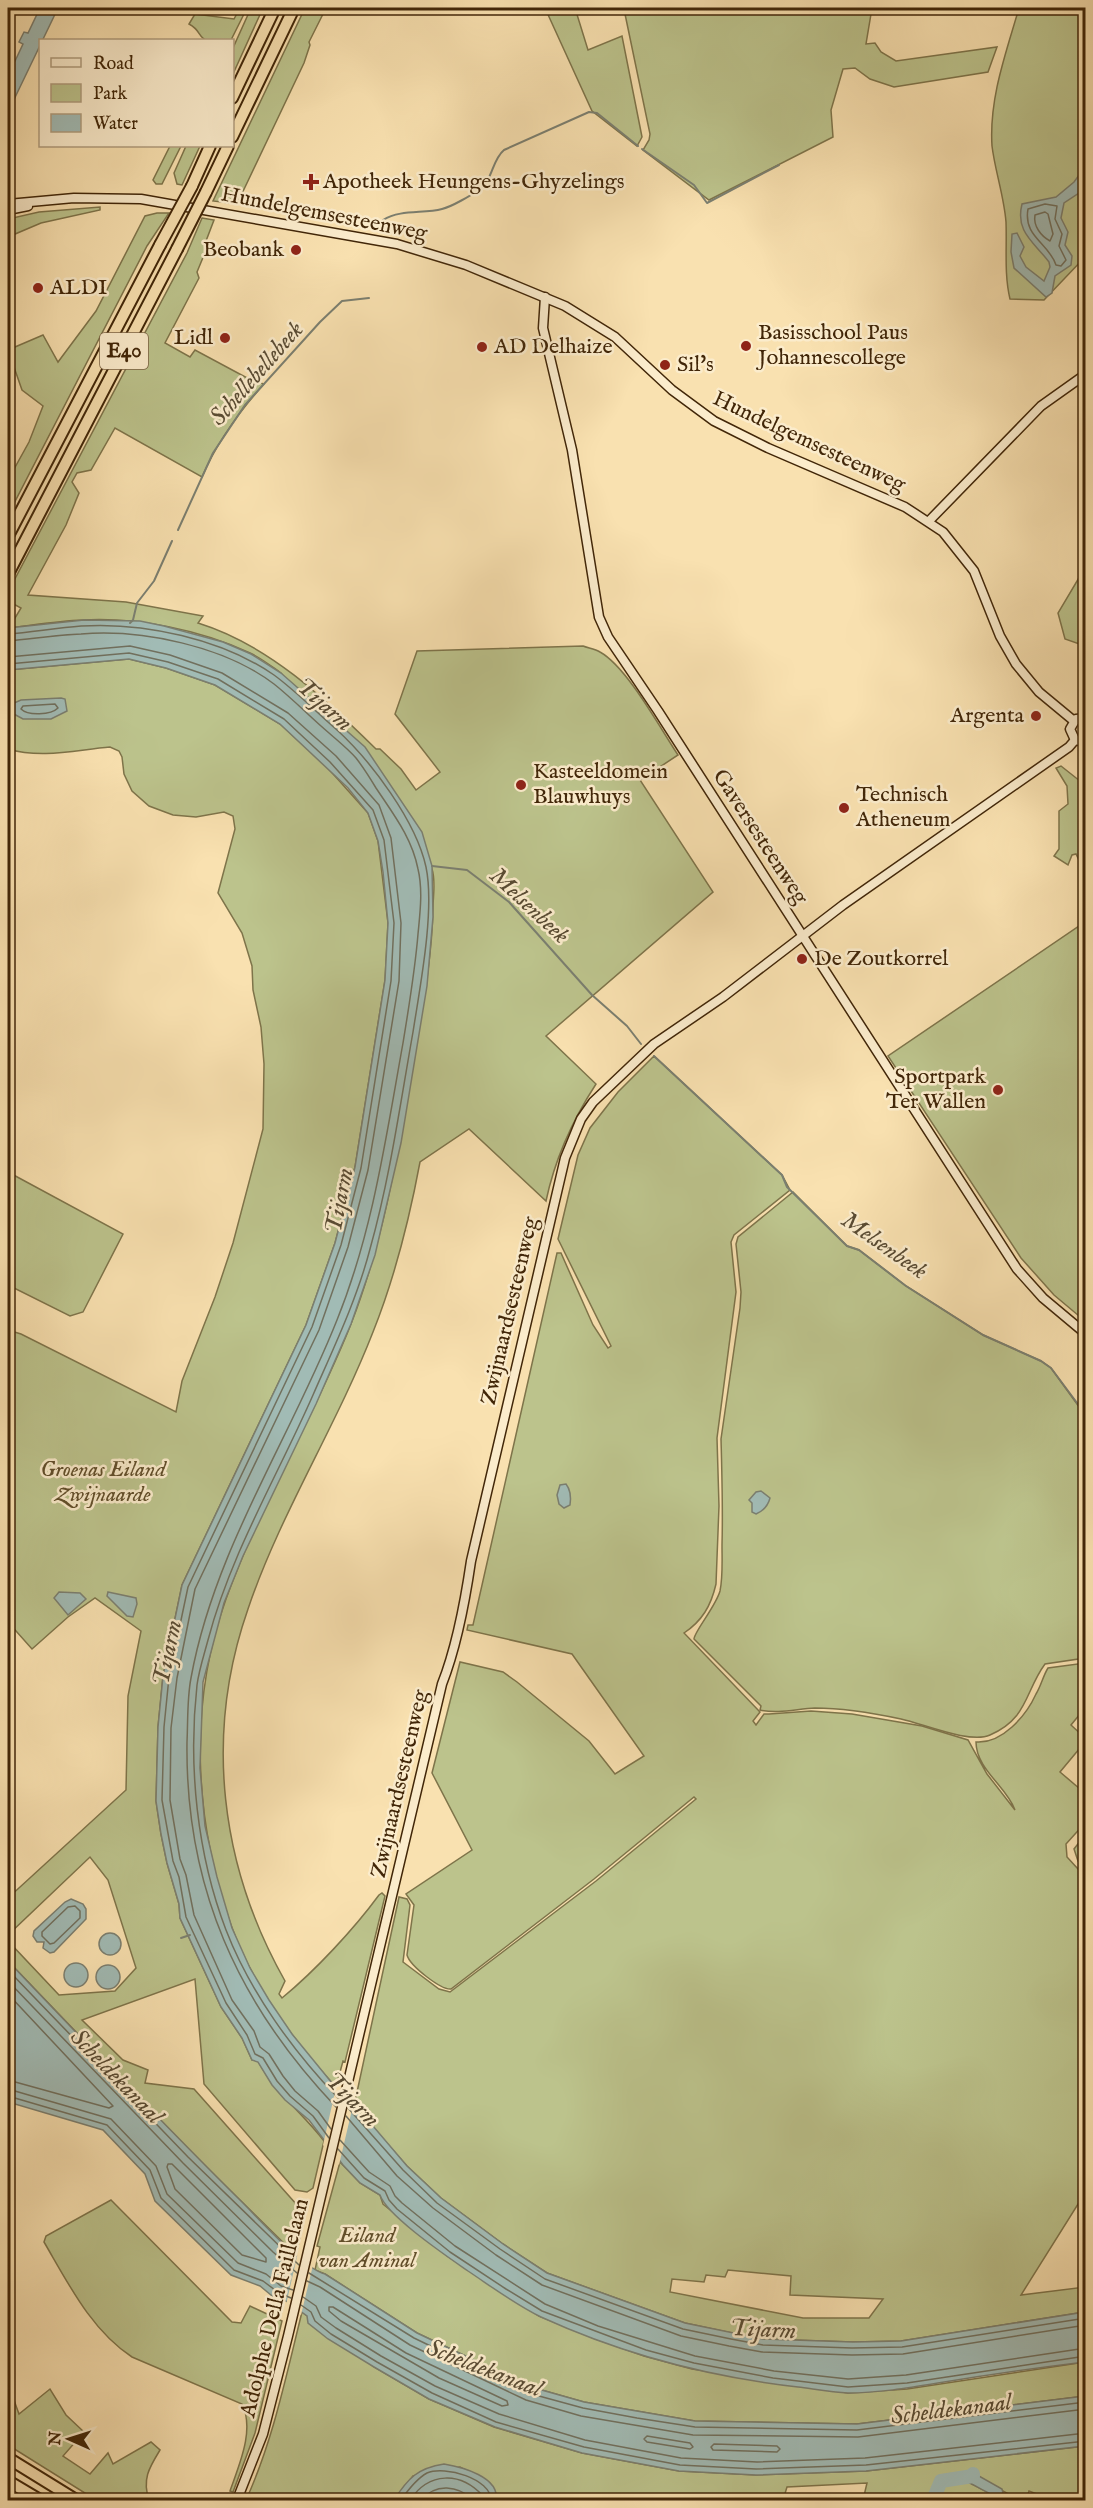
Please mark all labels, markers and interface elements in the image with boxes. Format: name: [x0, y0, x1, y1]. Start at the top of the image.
legend: [39, 39, 234, 147]
text: Road: [93, 53, 134, 76]
text: Park: [93, 83, 128, 106]
text: Water: [93, 113, 138, 136]
place label: Apotheek Heungens-Ghyzelings: [322, 168, 625, 196]
marker: Apotheek Heungens-Ghyzelings: [304, 175, 318, 189]
street label: Hundelgemsesteenweg: [218, 180, 431, 248]
place label: Beobank: [203, 236, 284, 264]
marker: Beobank: [289, 243, 303, 257]
place label: ALDI: [49, 274, 107, 302]
marker: ALDI: [31, 281, 45, 295]
water label: Schellebellebeek: [203, 315, 311, 433]
place label: Basisschool Paus Johannescollege: [755, 319, 908, 372]
place label: Lidl: [174, 324, 213, 352]
marker: Lidl: [218, 331, 232, 345]
road number: E40: [100, 333, 148, 369]
place label: AD Delhaize: [493, 333, 613, 361]
marker: Basisschool Paus Johannescollege: [739, 339, 753, 353]
marker: AD Delhaize: [475, 340, 489, 354]
place label: Sil's: [677, 351, 714, 379]
marker: Sil's: [658, 358, 672, 372]
street label: Hundelgemsesteenweg: [708, 385, 911, 499]
water label: Tijarm: [289, 671, 359, 739]
place label: Argenta: [949, 702, 1024, 730]
marker: Argenta: [1029, 709, 1043, 723]
place label: Kasteeldomein Blauwhuys: [533, 758, 668, 811]
street label: Gaversesteenweg: [706, 764, 815, 911]
marker: Kasteeldomein Blauwhuys: [514, 778, 528, 792]
place label: Technisch Atheneum: [855, 781, 950, 834]
marker: Technisch Atheneum: [837, 801, 851, 815]
water label: Melsenbeek: [482, 861, 576, 951]
place label: De Zoutkorrel: [814, 945, 948, 973]
marker: De Zoutkorrel: [795, 952, 809, 966]
place label: Sportpark Ter Wallen: [886, 1063, 986, 1116]
marker: Sportpark Ter Wallen: [991, 1083, 1005, 1097]
water label: Tijarm: [318, 1165, 362, 1237]
water label: Melsenbeek: [835, 1205, 934, 1287]
street label: Zwijnaardsesteenweg: [475, 1213, 545, 1408]
park label: Groenas Eiland Zwijnaarde: [40, 1456, 167, 1509]
water label: Tijarm: [146, 1617, 190, 1689]
street label: Zwijnaardsesteenweg: [365, 1686, 435, 1881]
water label: Scheldekanaal: [63, 2023, 171, 2133]
water label: Tijarm: [318, 2065, 386, 2135]
street label: Adolphe Della Faillelaan: [234, 2195, 316, 2421]
park label: Eiland van Aminal: [319, 2222, 417, 2275]
water label: Tijarm: [729, 2313, 797, 2347]
water label: Scheldekanaal: [422, 2333, 548, 2406]
water label: Scheldekanaal: [889, 2387, 1015, 2433]
north arrow: [39, 2409, 99, 2469]
text: N: [46, 2431, 66, 2447]

